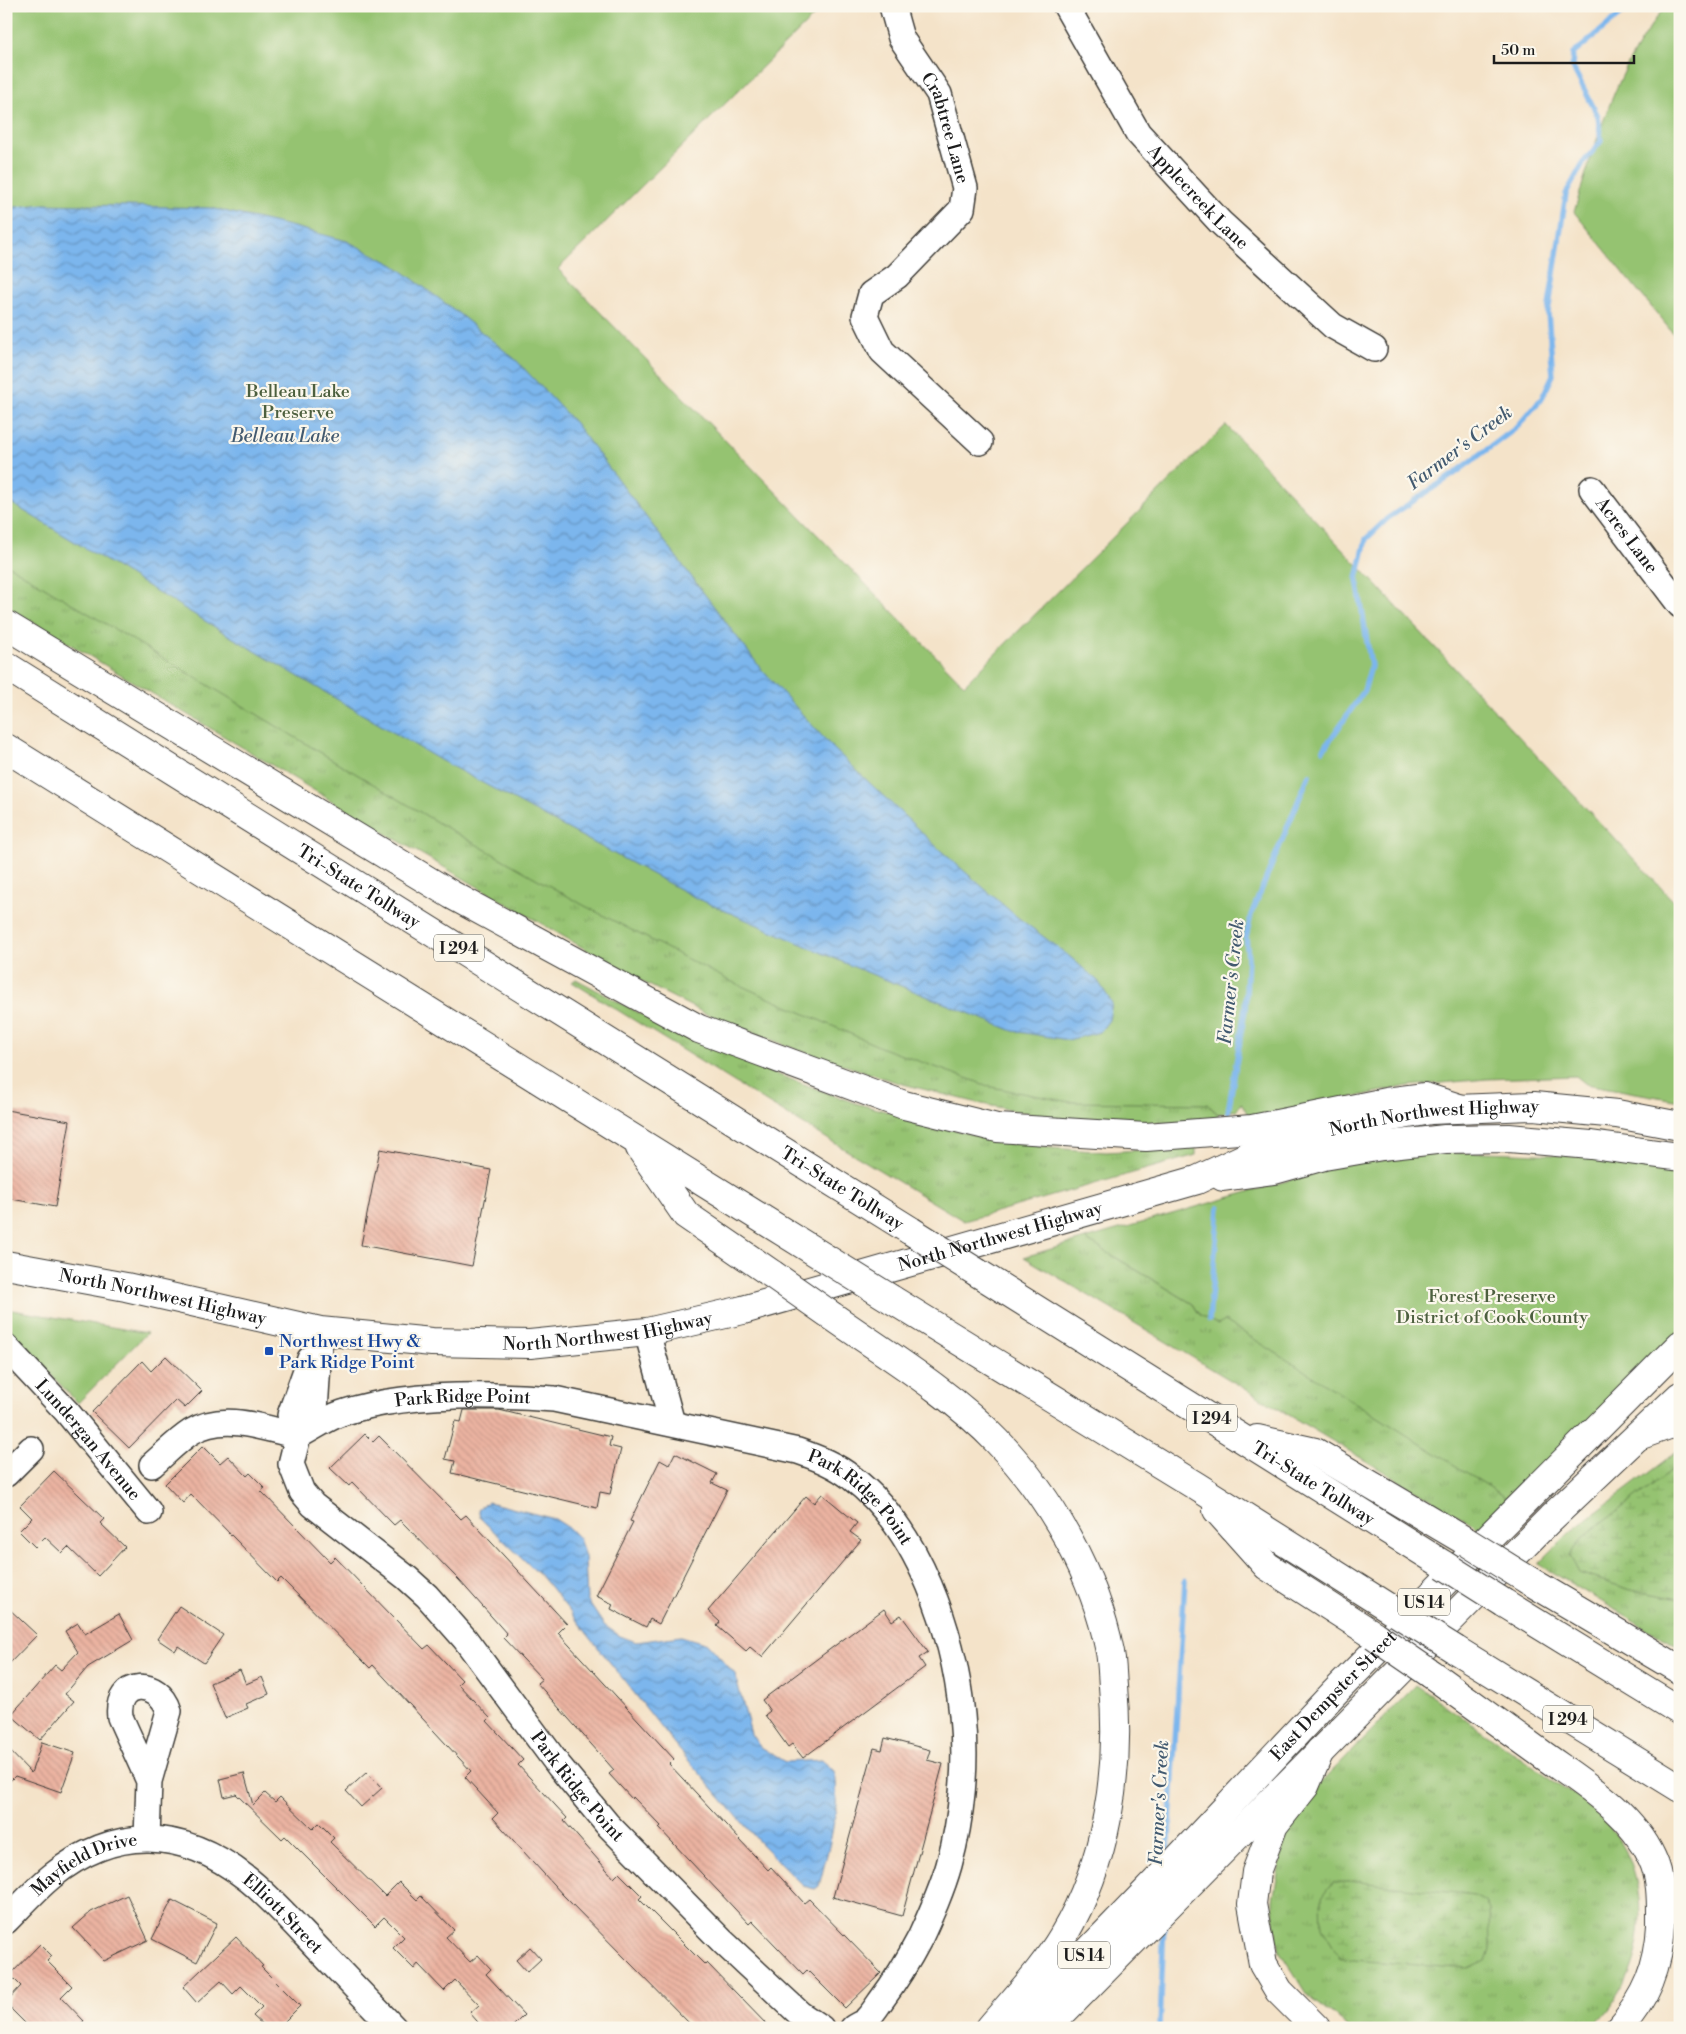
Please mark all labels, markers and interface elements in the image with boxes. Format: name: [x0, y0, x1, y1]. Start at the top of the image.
scale bar: [1494, 32, 1634, 64]
text: 50 m: [1501, 41, 1535, 60]
street label: Crabtree Lane: [916, 68, 974, 186]
street label: Applecreek Lane: [1142, 139, 1253, 255]
park label: Belleau Lake Preserve: [245, 380, 350, 424]
water label: Farmer's Creek: [1402, 400, 1517, 495]
water label: Belleau Lake: [230, 424, 340, 448]
street label: Acres Lane: [1590, 492, 1663, 578]
street label: Tri-State Tollway: [293, 840, 425, 934]
water label: Farmer's Creek: [1212, 918, 1250, 1046]
road number: I 294: [434, 934, 484, 961]
street label: North Northwest Highway: [1327, 1095, 1540, 1142]
street label: Tri-State Tollway: [776, 1142, 908, 1236]
street label: North Northwest Highway: [895, 1197, 1105, 1277]
street label: North Northwest Highway: [57, 1264, 269, 1331]
park label: Forest Preserve District of Cook County: [1396, 1285, 1588, 1329]
street label: North Northwest Highway: [502, 1306, 715, 1356]
place label: Northwest Hwy & Park Ridge Point: [279, 1330, 422, 1374]
marker: Northwest Hwy & Park Ridge Point: [263, 1345, 275, 1357]
street label: Lundergan Avenue: [30, 1374, 146, 1505]
street label: Park Ridge Point: [393, 1385, 532, 1413]
road number: I 294: [1187, 1405, 1237, 1432]
street label: Tri-State Tollway: [1248, 1437, 1379, 1531]
street label: Park Ridge Point: [804, 1445, 918, 1550]
road number: US 14: [1398, 1588, 1450, 1615]
street label: East Dempster Street: [1265, 1625, 1402, 1766]
road number: I 294: [1543, 1706, 1593, 1732]
street label: Park Ridge Point: [525, 1727, 629, 1847]
water label: Farmer's Creek: [1144, 1740, 1174, 1866]
street label: Mayfield Drive: [26, 1828, 138, 1901]
street label: Elliott Street: [238, 1869, 328, 1959]
road number: US 14: [1058, 1942, 1110, 1968]

